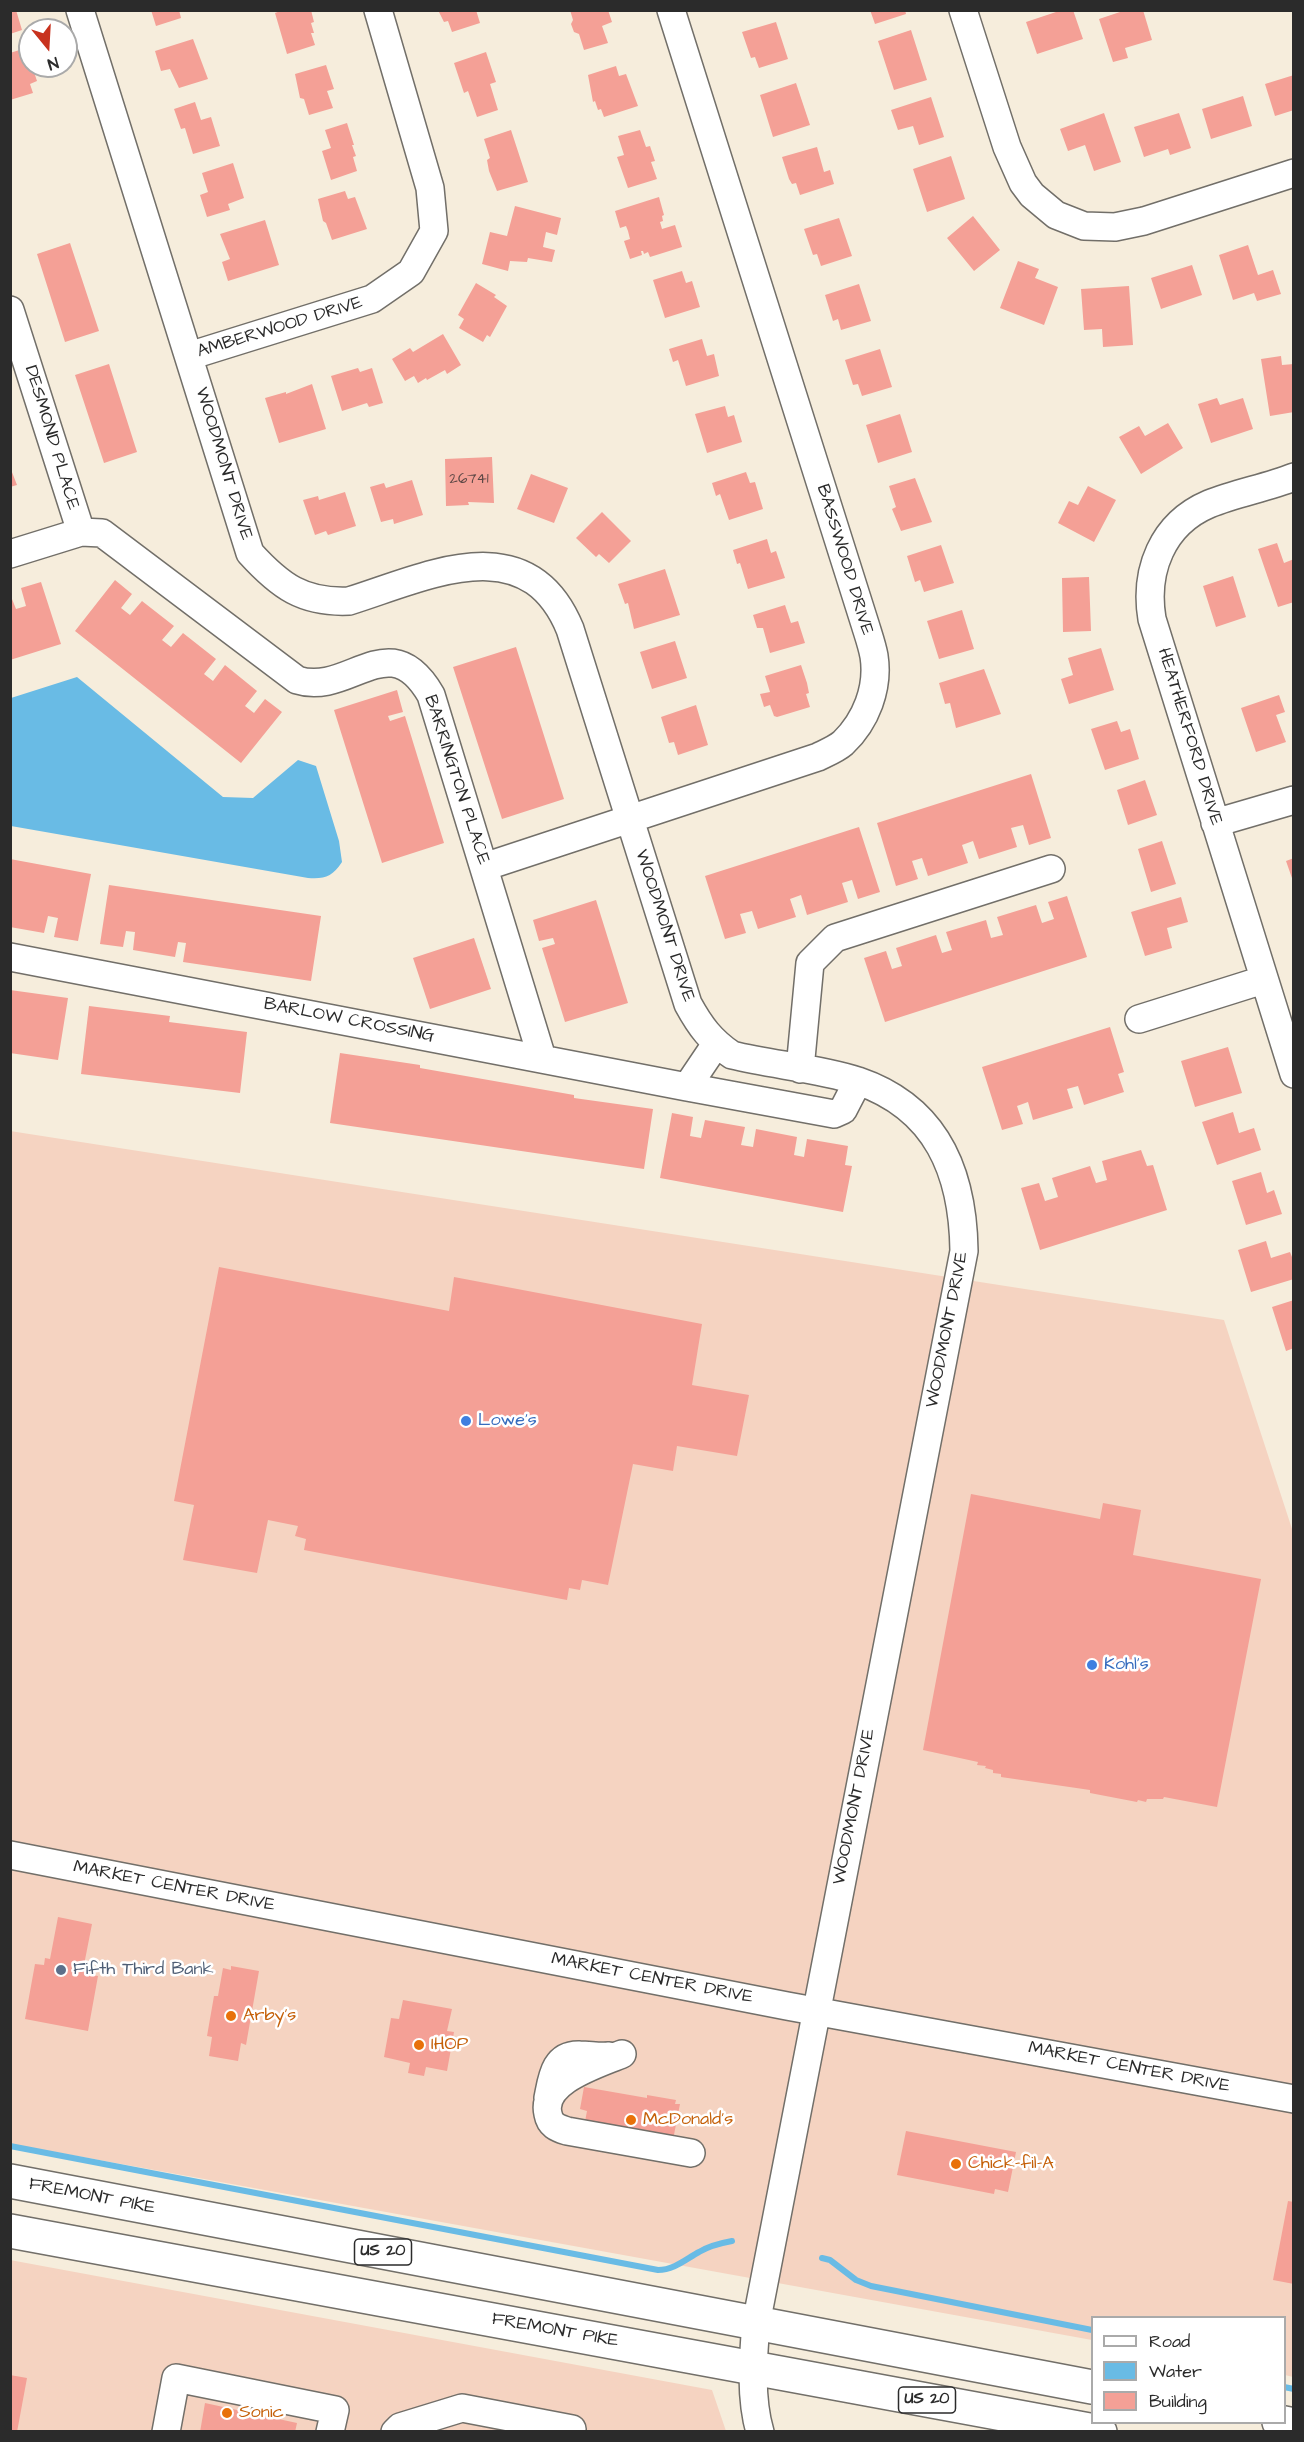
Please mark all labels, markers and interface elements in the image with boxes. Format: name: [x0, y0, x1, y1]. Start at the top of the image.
north arrow: [18, 18, 78, 78]
text: N: [45, 51, 61, 75]
street label: AMBERWOOD DRIVE: [195, 293, 365, 363]
street label: DESMOND PLACE: [19, 363, 83, 513]
street label: WOODMONT DRIVE: [189, 385, 257, 543]
house number: 26741: [449, 471, 489, 489]
street label: BASSWOOD DRIVE: [811, 482, 877, 638]
street label: HEATHERFORD DRIVE: [1152, 646, 1226, 828]
street label: BARRINGTON PLACE: [418, 692, 494, 868]
street label: WOODMONT DRIVE: [629, 847, 699, 1005]
street label: BARLOW CROSSING: [262, 994, 436, 1048]
street label: WOODMONT DRIVE: [922, 1250, 974, 1410]
place label: Lowe's: [478, 1410, 537, 1432]
marker: Lowe's: [459, 1414, 473, 1428]
place label: Kohl's: [1104, 1654, 1149, 1676]
marker: Kohl's: [1085, 1658, 1099, 1672]
street label: WOODMONT DRIVE: [829, 1727, 881, 1887]
street label: MARKET CENTER DRIVE: [71, 1857, 277, 1917]
street label: MARKET CENTER DRIVE: [549, 1949, 755, 2009]
place label: Fifth Third Bank: [73, 1959, 214, 1981]
marker: Fifth Third Bank: [54, 1963, 68, 1977]
place label: Arby's: [243, 2005, 296, 2027]
marker: Arby's: [224, 2009, 238, 2023]
place label: IHOP: [431, 2034, 468, 2056]
marker: IHOP: [412, 2038, 426, 2052]
street label: MARKET CENTER DRIVE: [1026, 2038, 1232, 2098]
place label: McDonald's: [643, 2109, 733, 2131]
marker: McDonald's: [624, 2113, 638, 2127]
place label: Chick-fil-A: [968, 2153, 1054, 2175]
marker: Chick-fil-A: [949, 2157, 963, 2171]
street label: FREMONT PIKE: [27, 2174, 157, 2220]
road number: US 20: [354, 2239, 412, 2265]
street label: FREMONT PIKE: [490, 2309, 620, 2353]
legend: [1091, 2316, 1286, 2424]
text: Road: [1149, 2329, 1190, 2354]
text: Water: [1149, 2359, 1202, 2384]
road number: US 20: [898, 2387, 956, 2413]
text: Building: [1149, 2389, 1207, 2414]
place label: Sonic: [239, 2402, 284, 2424]
marker: Sonic: [220, 2406, 234, 2420]

